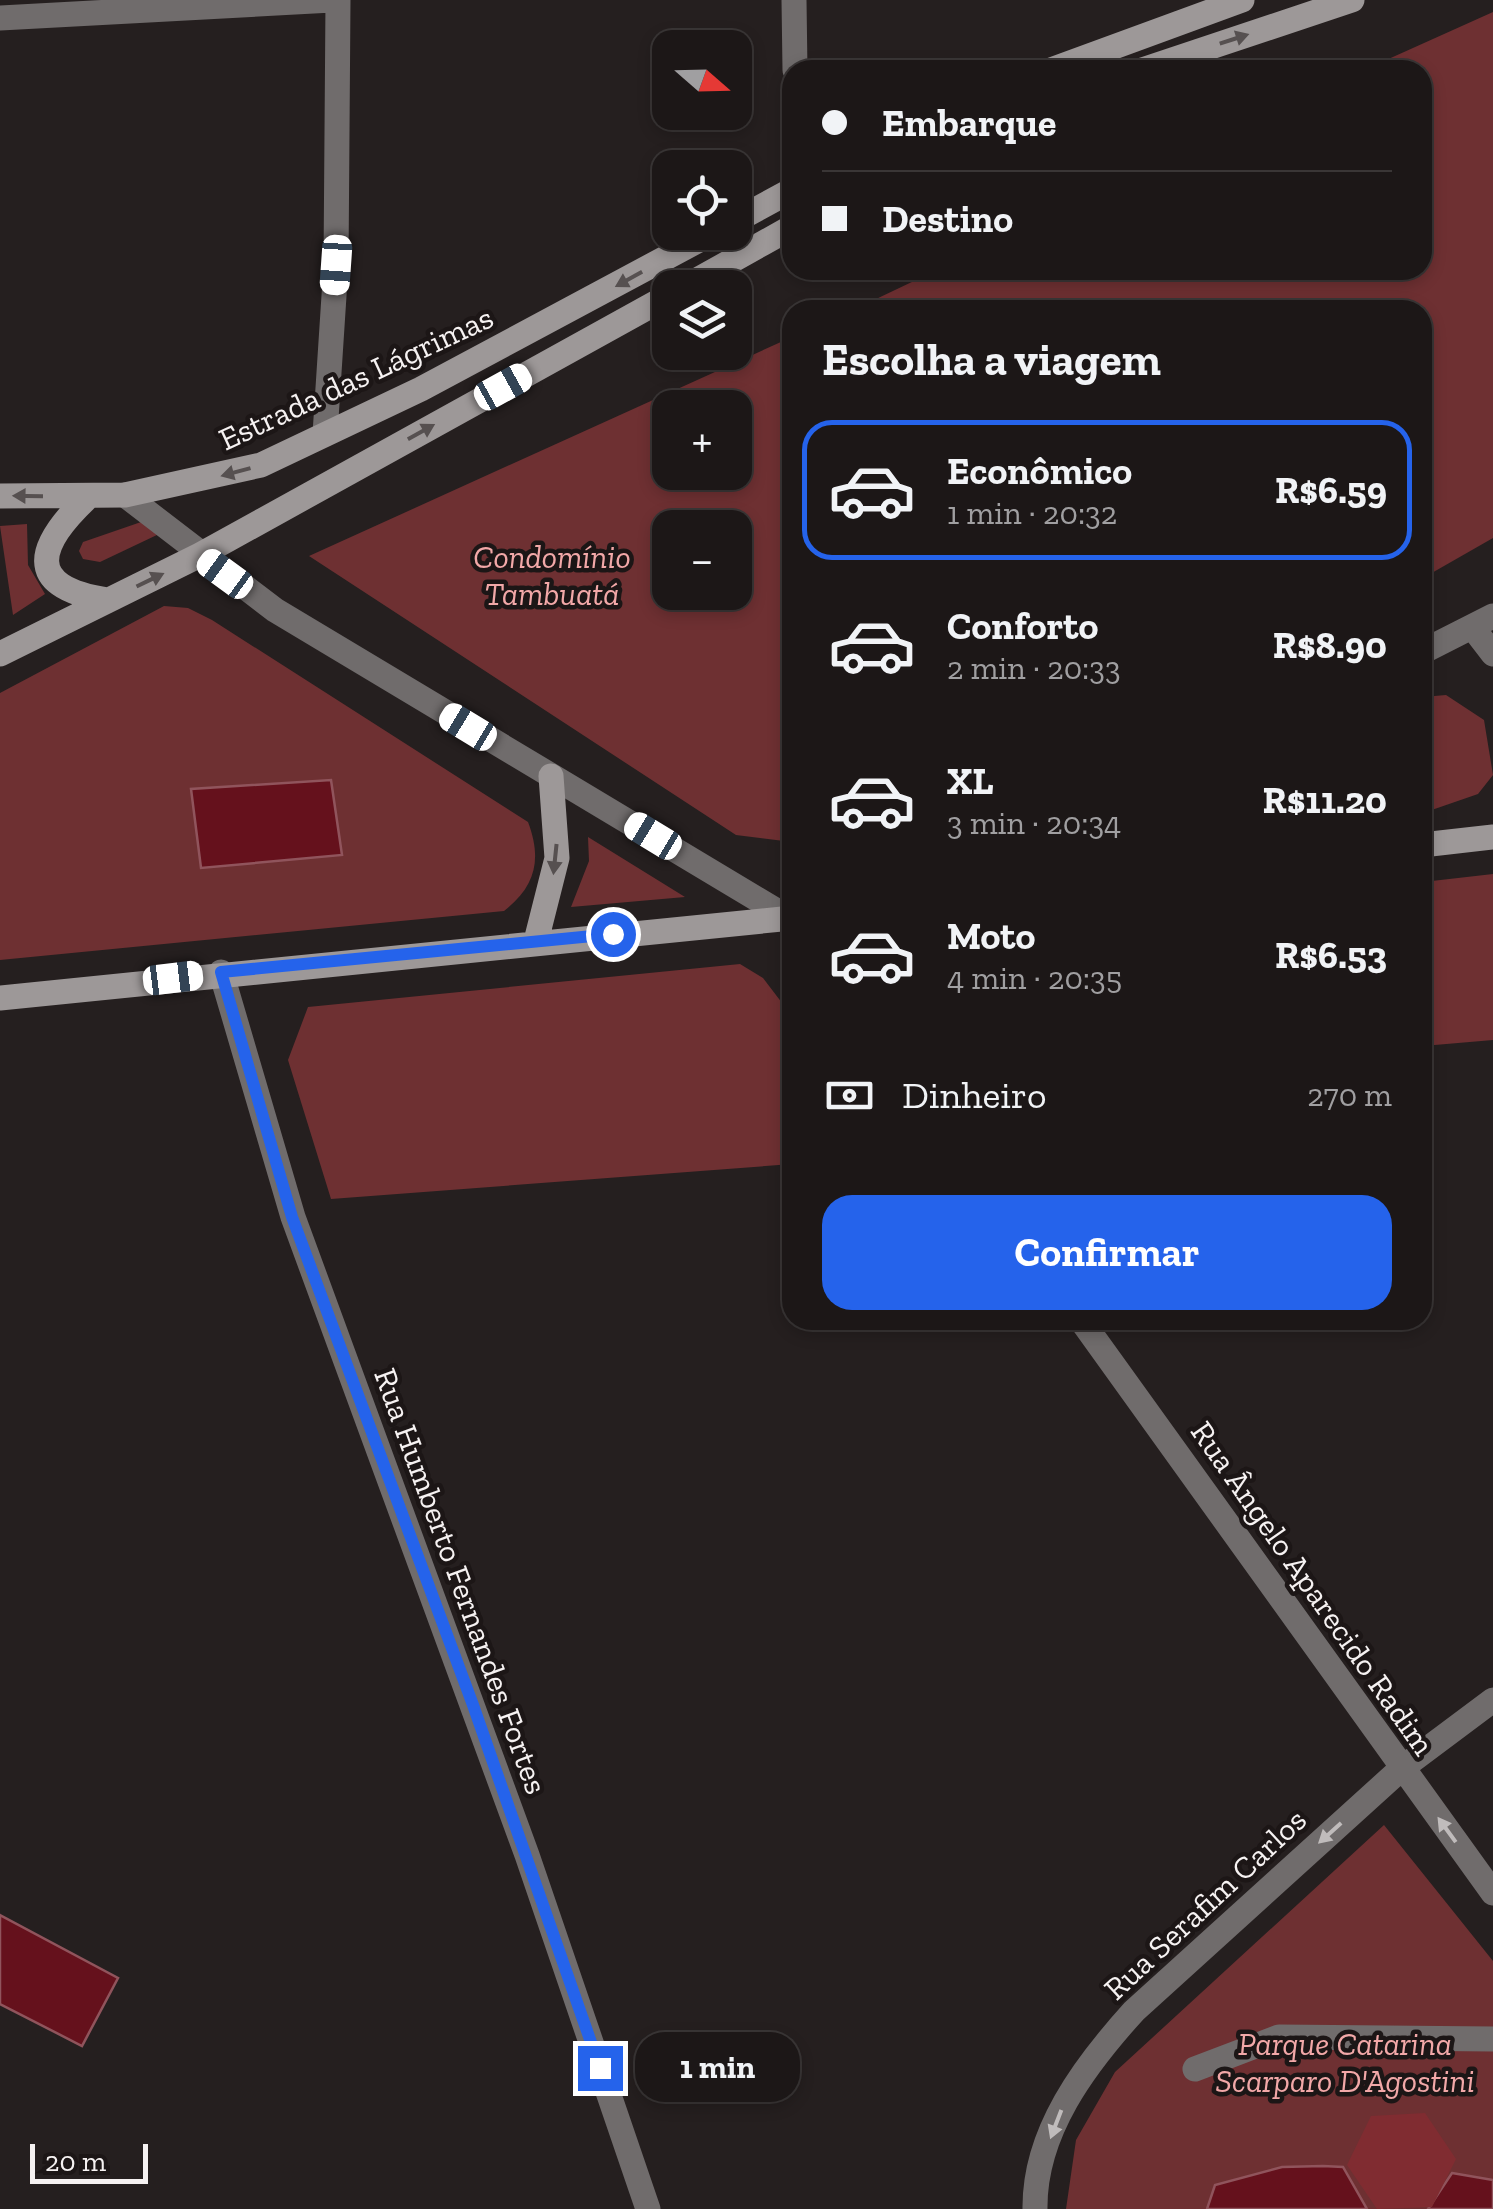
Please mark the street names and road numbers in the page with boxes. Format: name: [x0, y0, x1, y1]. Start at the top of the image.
street label: Estrada das Lágrimas: [213, 298, 499, 458]
street label: Rua Humberto Fernandes Fortes: [366, 1363, 556, 1799]
street label: Rua Ângelo Aparecido Radim: [1183, 1414, 1443, 1763]
street label: Rua Serafim Carlos: [1096, 1800, 1314, 2008]

